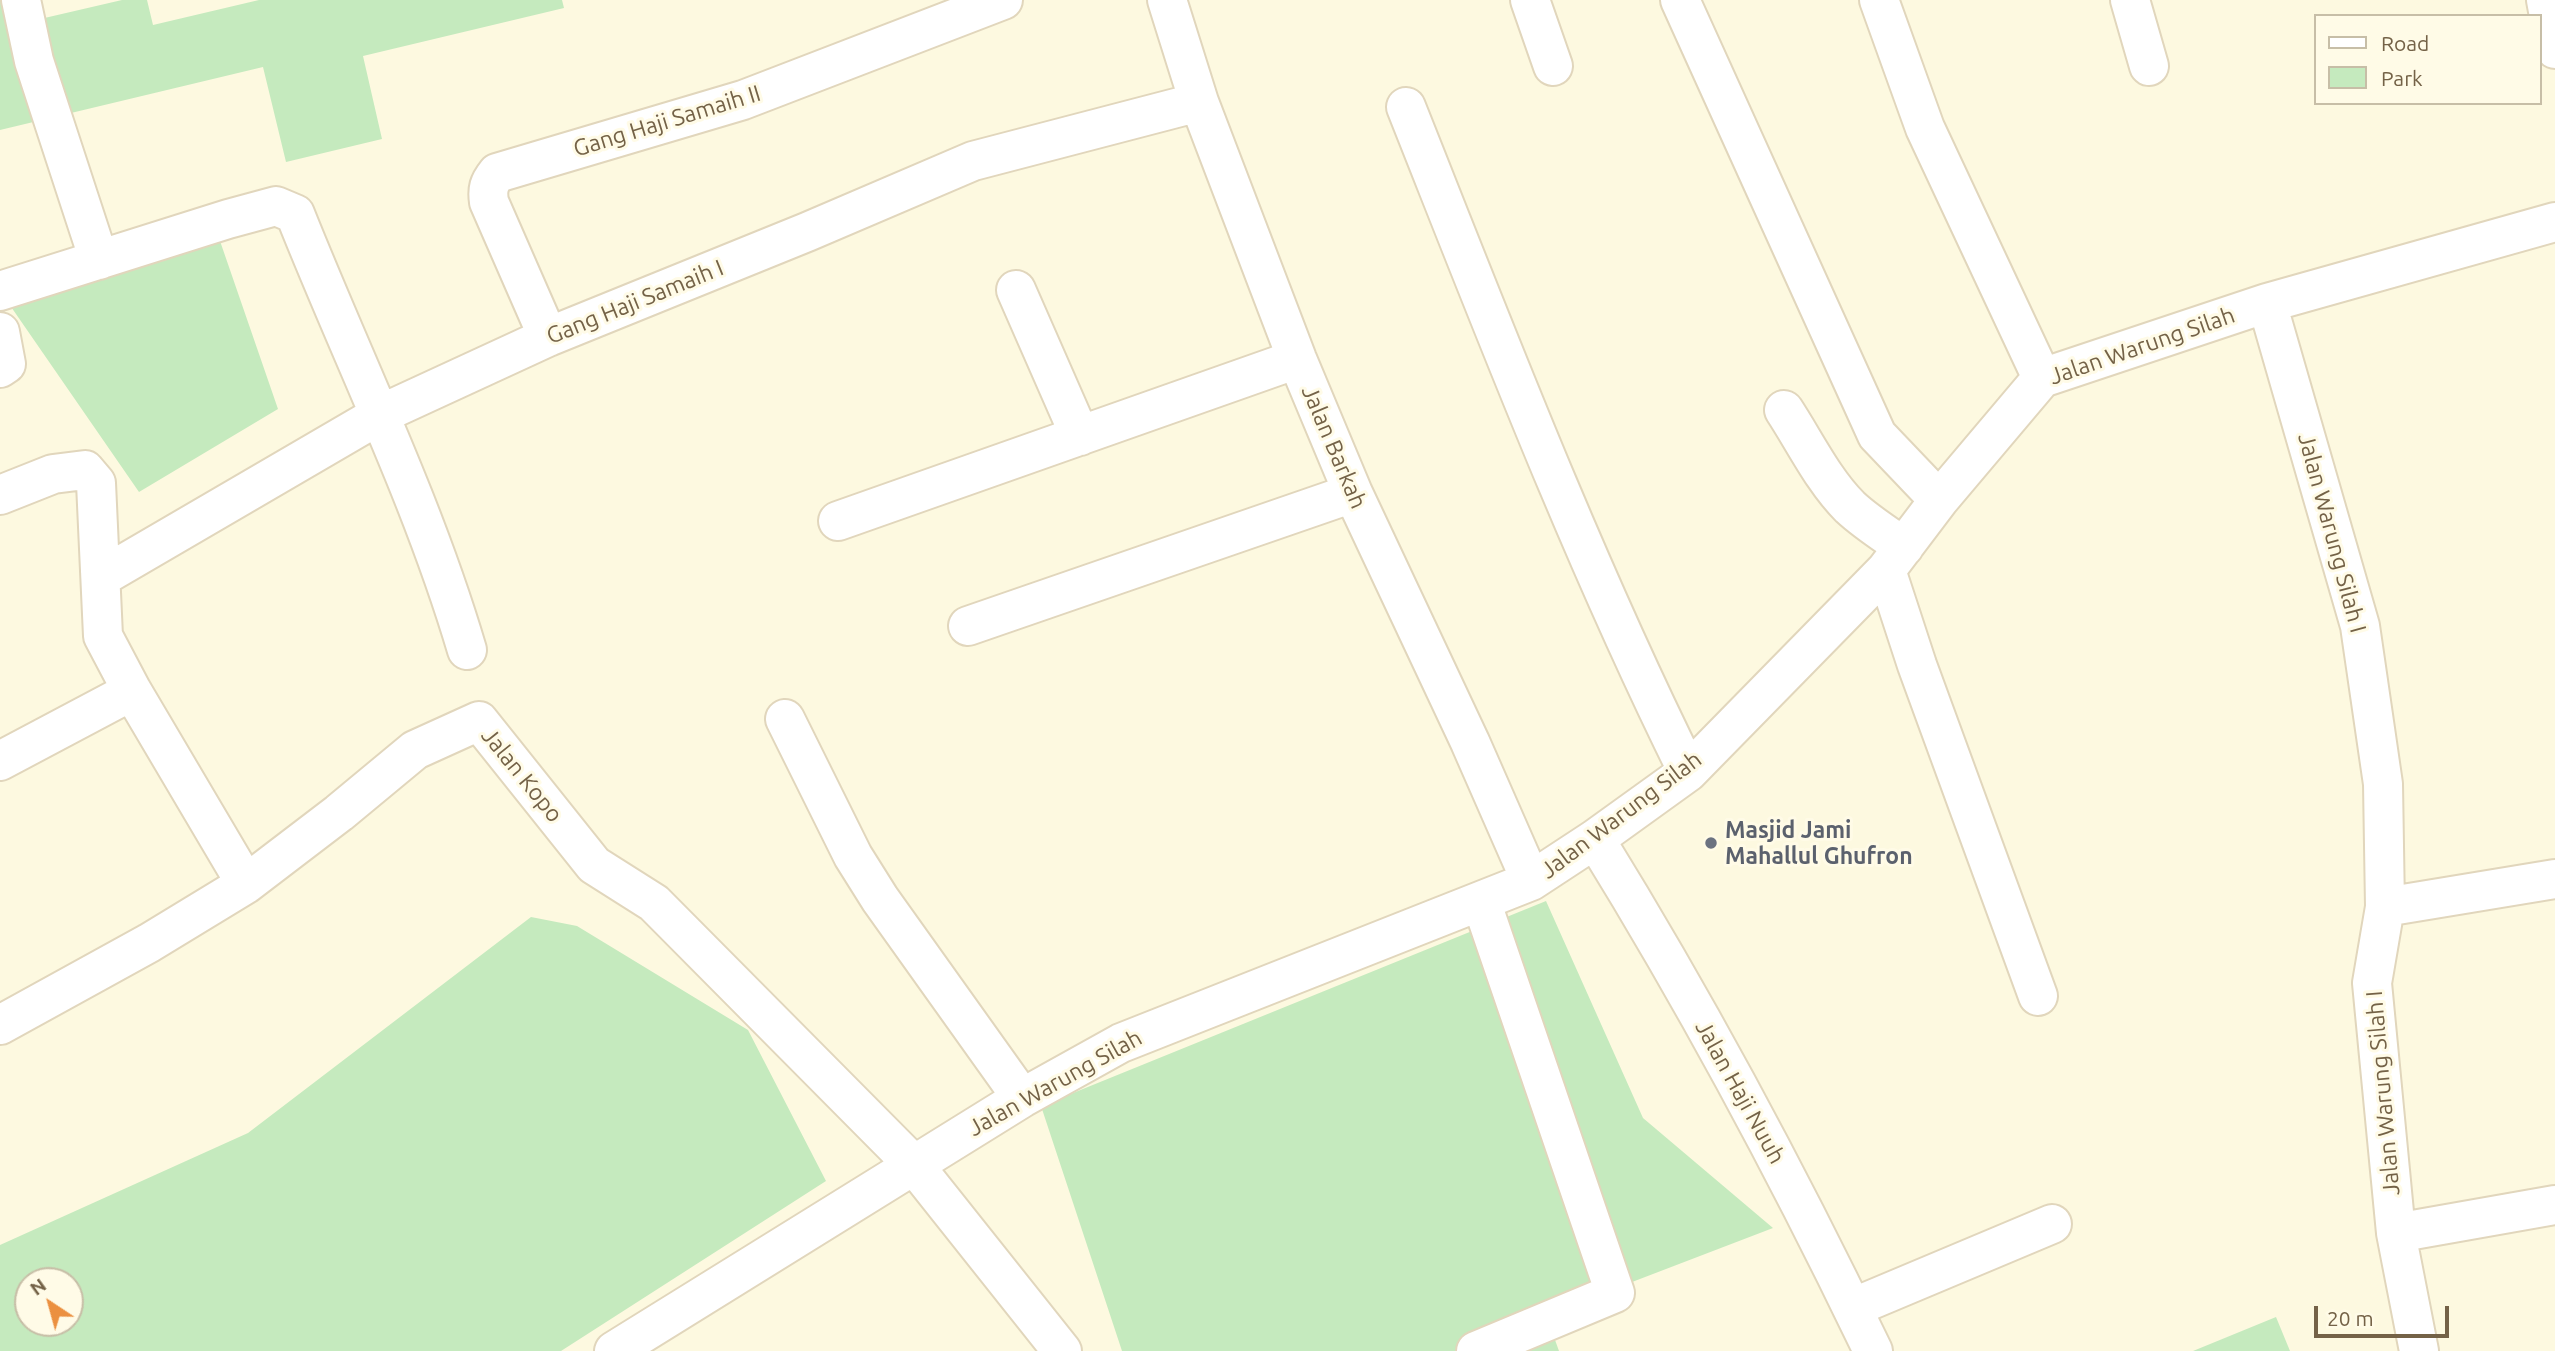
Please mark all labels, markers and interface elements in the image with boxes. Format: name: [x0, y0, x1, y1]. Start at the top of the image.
legend: [2314, 14, 2541, 105]
text: Road: [2381, 31, 2429, 55]
text: Park: [2381, 66, 2423, 90]
street label: Gang Haji Samaih II: [570, 79, 764, 163]
street label: Gang Haji Samaih I: [542, 254, 728, 350]
street label: Jalan Warung Silah: [2046, 301, 2238, 391]
street label: Jalan Barkah: [1296, 381, 1372, 513]
street label: Jalan Warung Silah I: [2292, 430, 2372, 636]
street label: Jalan Kopo: [476, 722, 568, 828]
street label: Jalan Warung Silah: [1535, 746, 1707, 884]
place label: Masjid Jami Mahallul Ghufron: [1725, 816, 1913, 870]
marker: Masjid Jami Mahallul Ghufron: [1703, 835, 1719, 851]
street label: Jalan Warung Silah I: [2360, 990, 2406, 1196]
street label: Jalan Haji Nuuh: [1689, 1016, 1791, 1168]
street label: Jalan Warung Silah: [963, 1024, 1147, 1142]
north arrow: [14, 1267, 84, 1337]
text: N: [26, 1274, 50, 1300]
scale bar: [2317, 1292, 2452, 1336]
text: 20 m: [2327, 1306, 2374, 1330]

